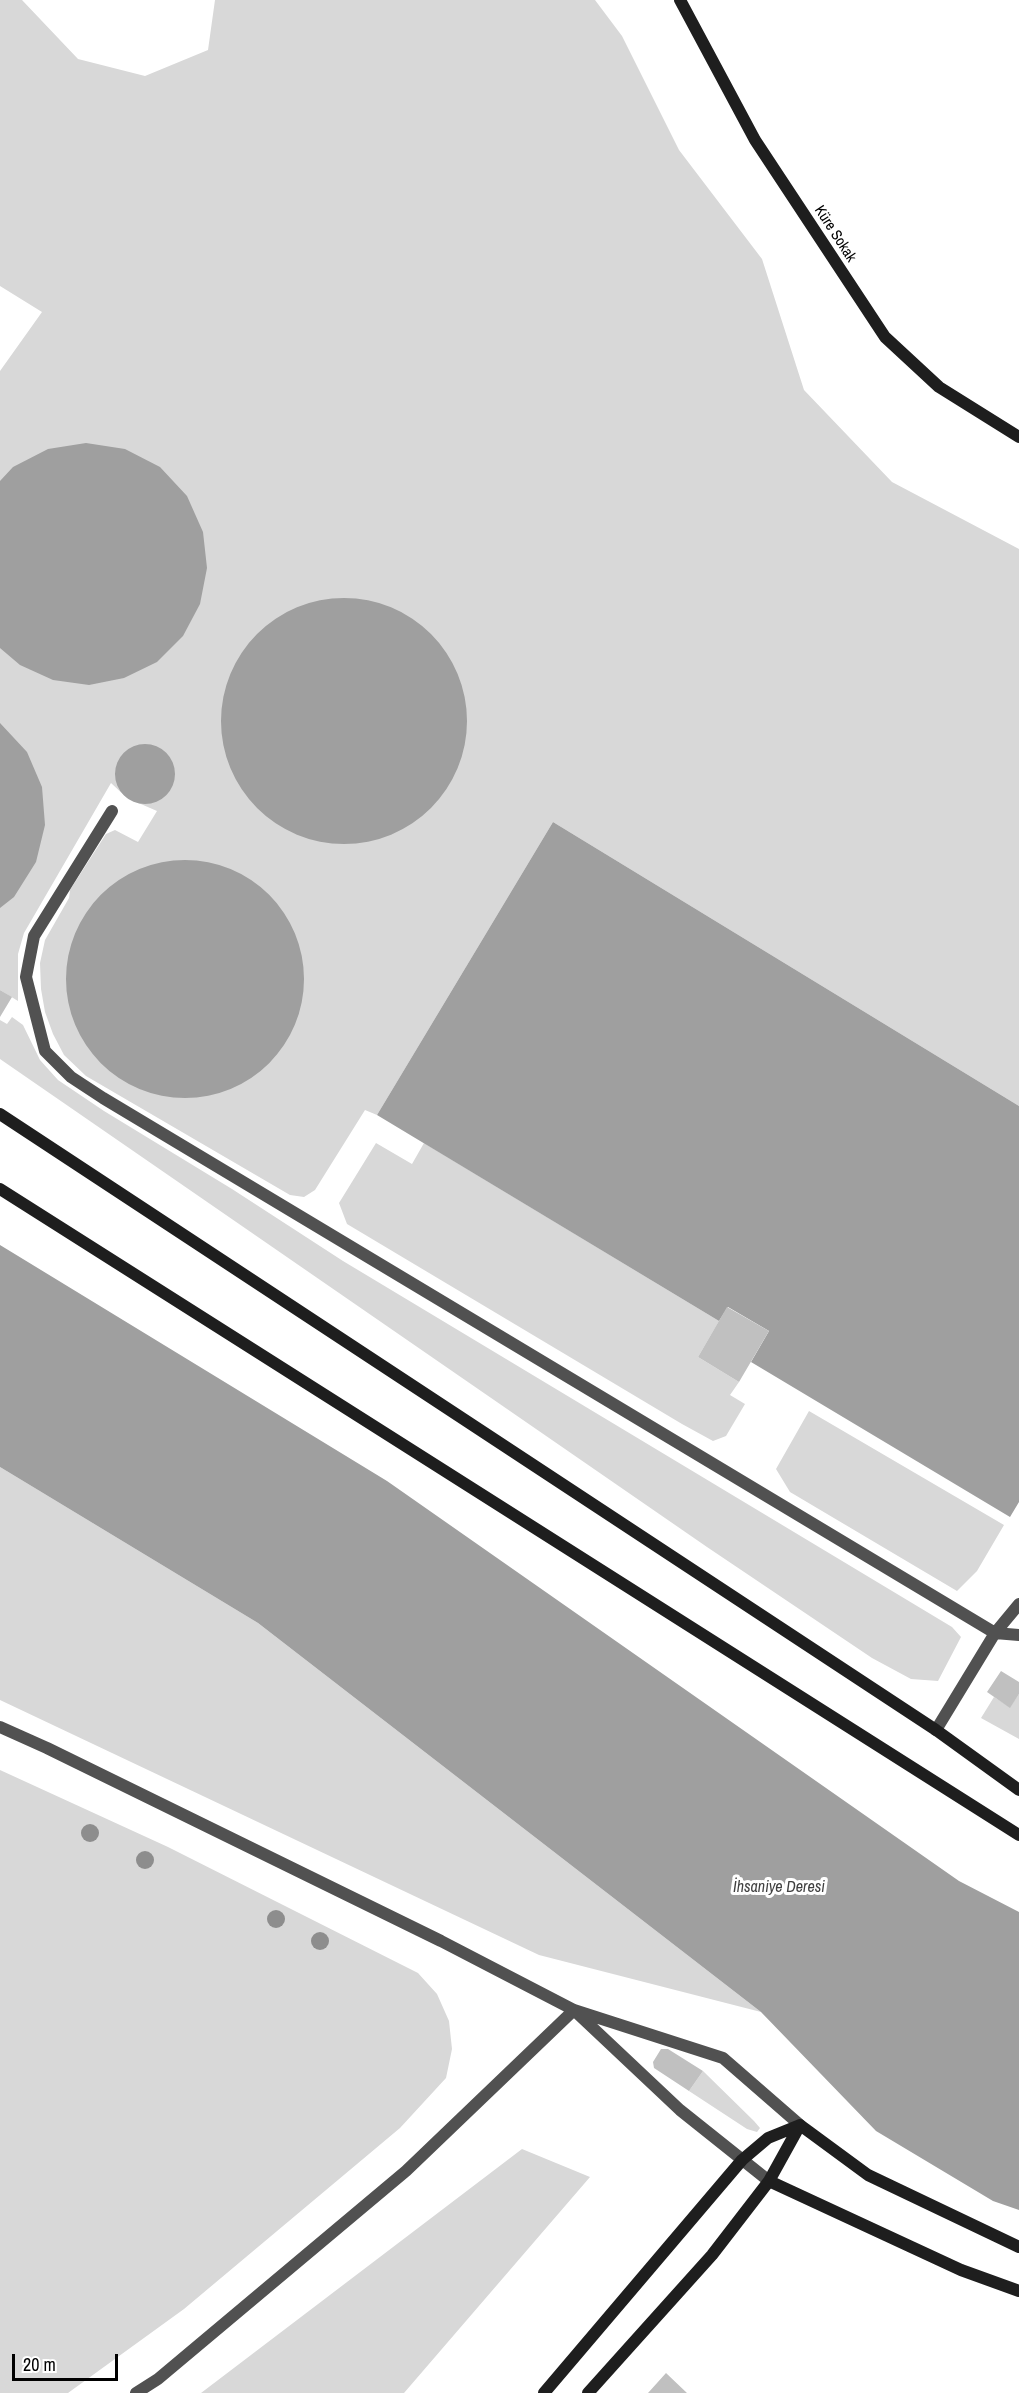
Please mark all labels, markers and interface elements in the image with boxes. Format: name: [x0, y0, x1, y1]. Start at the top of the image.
street label: Küre Sokak: [810, 202, 860, 266]
water label: İhsaniye Deresi: [733, 1878, 825, 1898]
scale bar: [15, 2342, 122, 2380]
text: 20 m: [23, 2352, 56, 2377]

